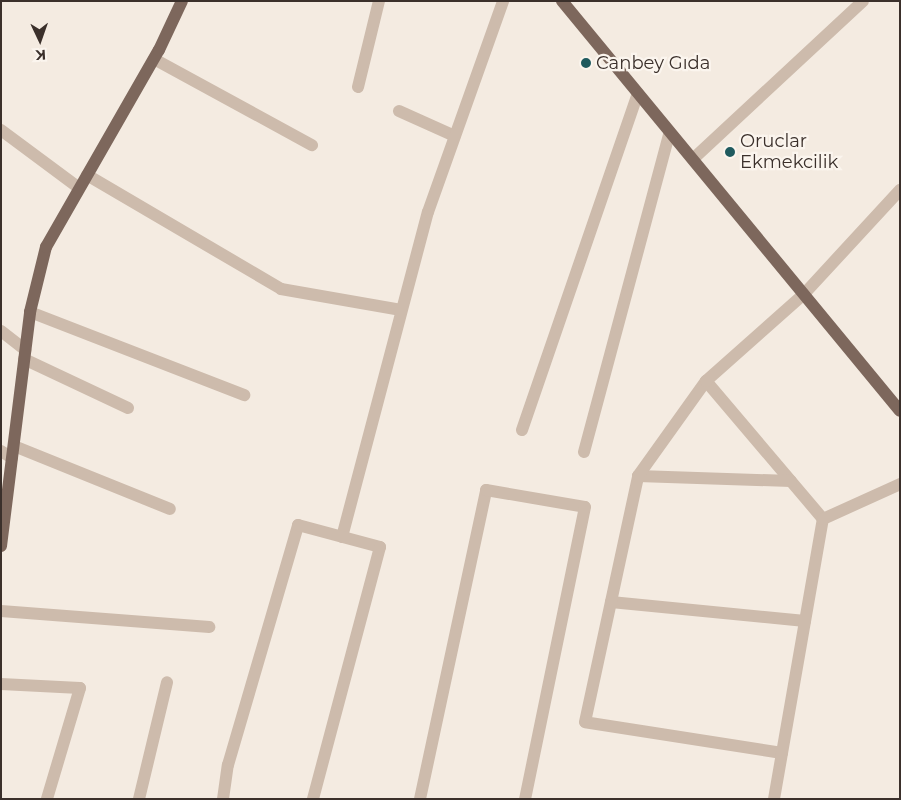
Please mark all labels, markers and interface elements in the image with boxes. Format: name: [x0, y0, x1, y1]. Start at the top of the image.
north arrow: [15, 15, 65, 65]
text: K: [35, 46, 46, 64]
place label: Canbey Gıda: [596, 52, 710, 74]
marker: Canbey Gıda: [580, 57, 592, 69]
place label: Oruclar Ekmekcilik: [740, 131, 838, 173]
marker: Oruclar Ekmekcilik: [724, 146, 736, 158]

